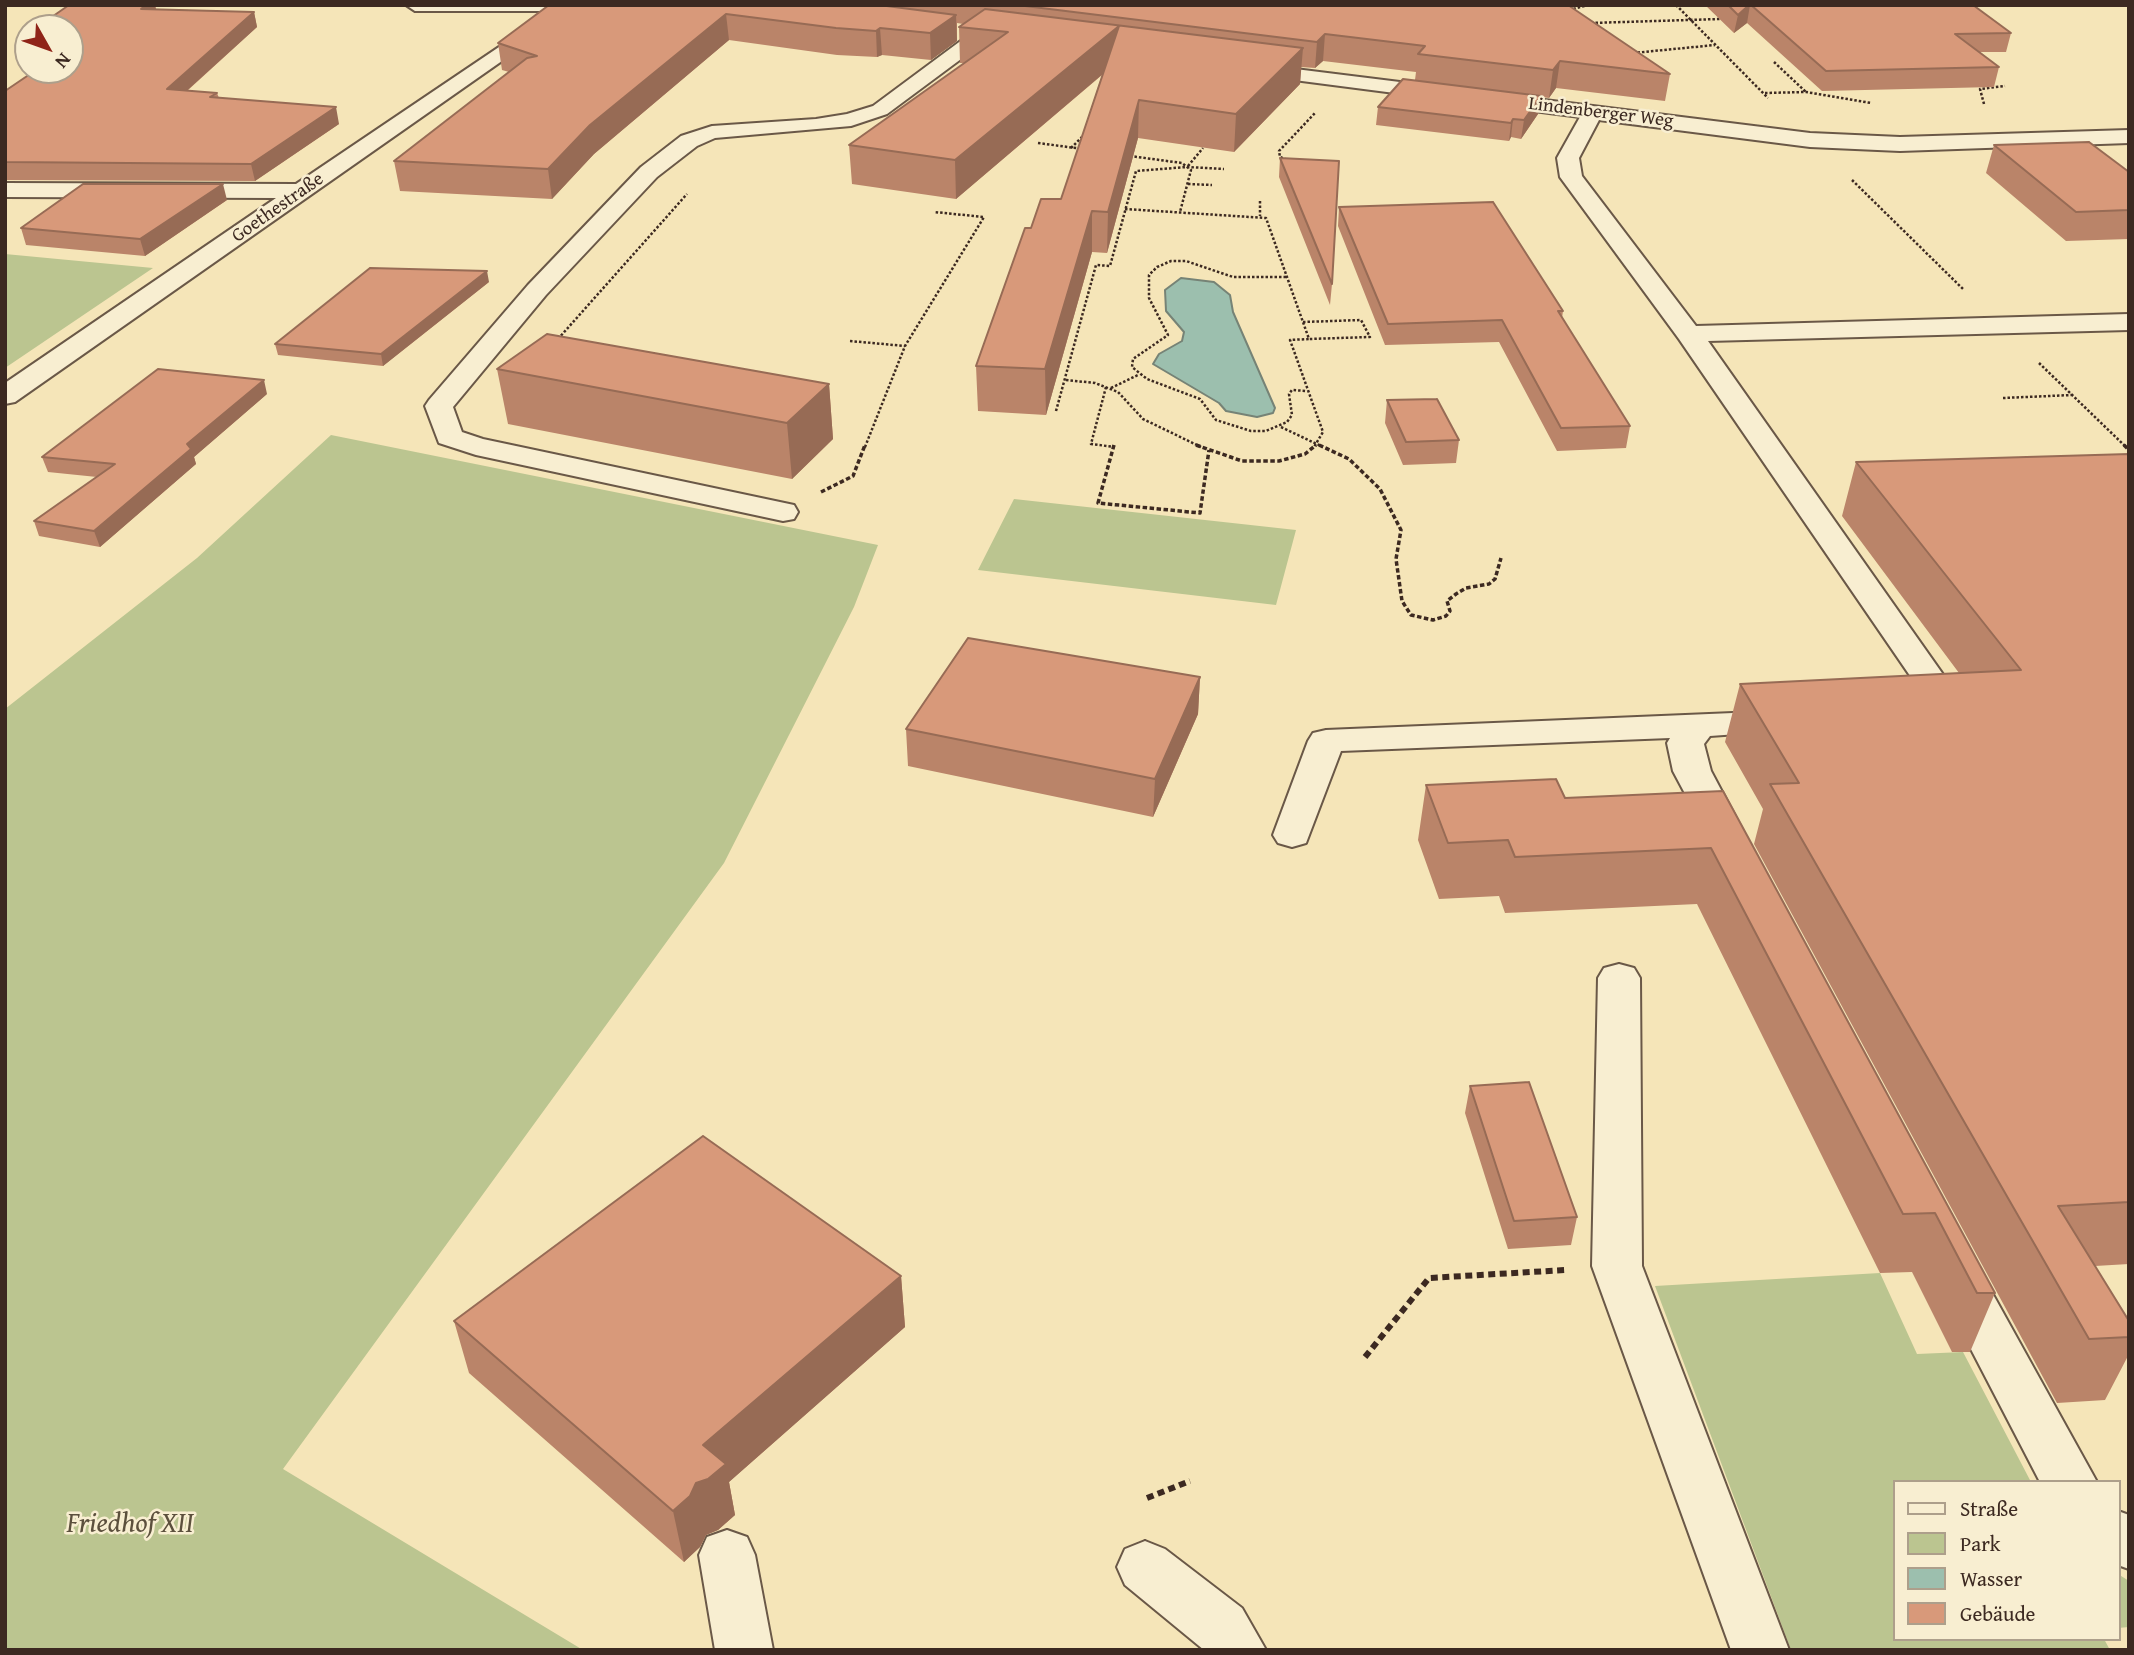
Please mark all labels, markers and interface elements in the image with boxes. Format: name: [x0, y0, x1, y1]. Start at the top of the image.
north arrow: [14, 14, 84, 84]
text: N: [49, 47, 78, 75]
street label: Lindenberger Weg: [1527, 93, 1675, 133]
street label: Goethestraße: [228, 168, 328, 248]
legend: [1892, 1480, 2120, 1641]
text: Straße: [1960, 1493, 2018, 1524]
park label: Friedhof XII: [66, 1508, 194, 1542]
text: Park: [1960, 1528, 2001, 1559]
text: Wasser: [1960, 1563, 2022, 1594]
text: Gebäude: [1960, 1598, 2035, 1629]

